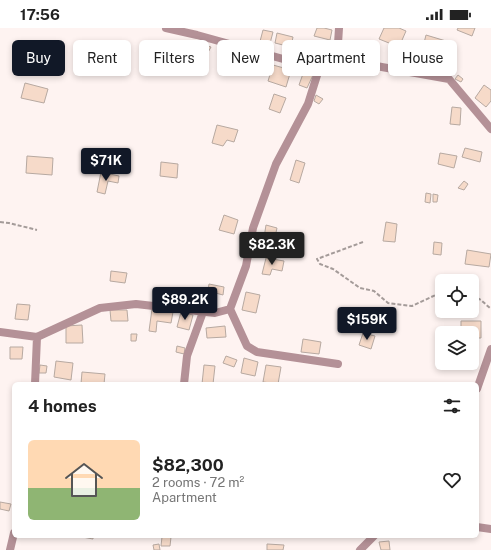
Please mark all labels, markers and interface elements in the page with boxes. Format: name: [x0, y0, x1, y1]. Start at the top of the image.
text: 17:56: [20, 6, 60, 23]
chip: Buy: [12, 40, 65, 76]
chip: Rent: [73, 40, 131, 76]
chip: Filters: [139, 40, 209, 76]
chip: New: [217, 40, 274, 76]
chip: Apartment: [282, 40, 380, 76]
chip: House: [388, 40, 457, 76]
pin: $71K: [82, 148, 130, 182]
text: $71K: [90, 153, 122, 168]
pin: $82.3K: [239, 232, 305, 266]
text: $82.3K: [248, 237, 296, 252]
map controls: [435, 274, 479, 370]
button: locate: [435, 274, 479, 318]
pin: $89.2K: [152, 287, 218, 321]
text: $89.2K: [161, 292, 209, 307]
pin: $159K: [339, 307, 395, 341]
text: $159K: [346, 312, 388, 327]
button: layers: [435, 326, 479, 370]
icon: filters: [441, 395, 463, 417]
text: 4 homes: [28, 396, 97, 416]
text: $82,300: [152, 455, 224, 475]
icon: home: [60, 456, 108, 504]
icon: heart: [441, 469, 463, 491]
text: 2 rooms · 72 m²: [152, 475, 244, 490]
text: Apartment: [152, 490, 217, 505]

